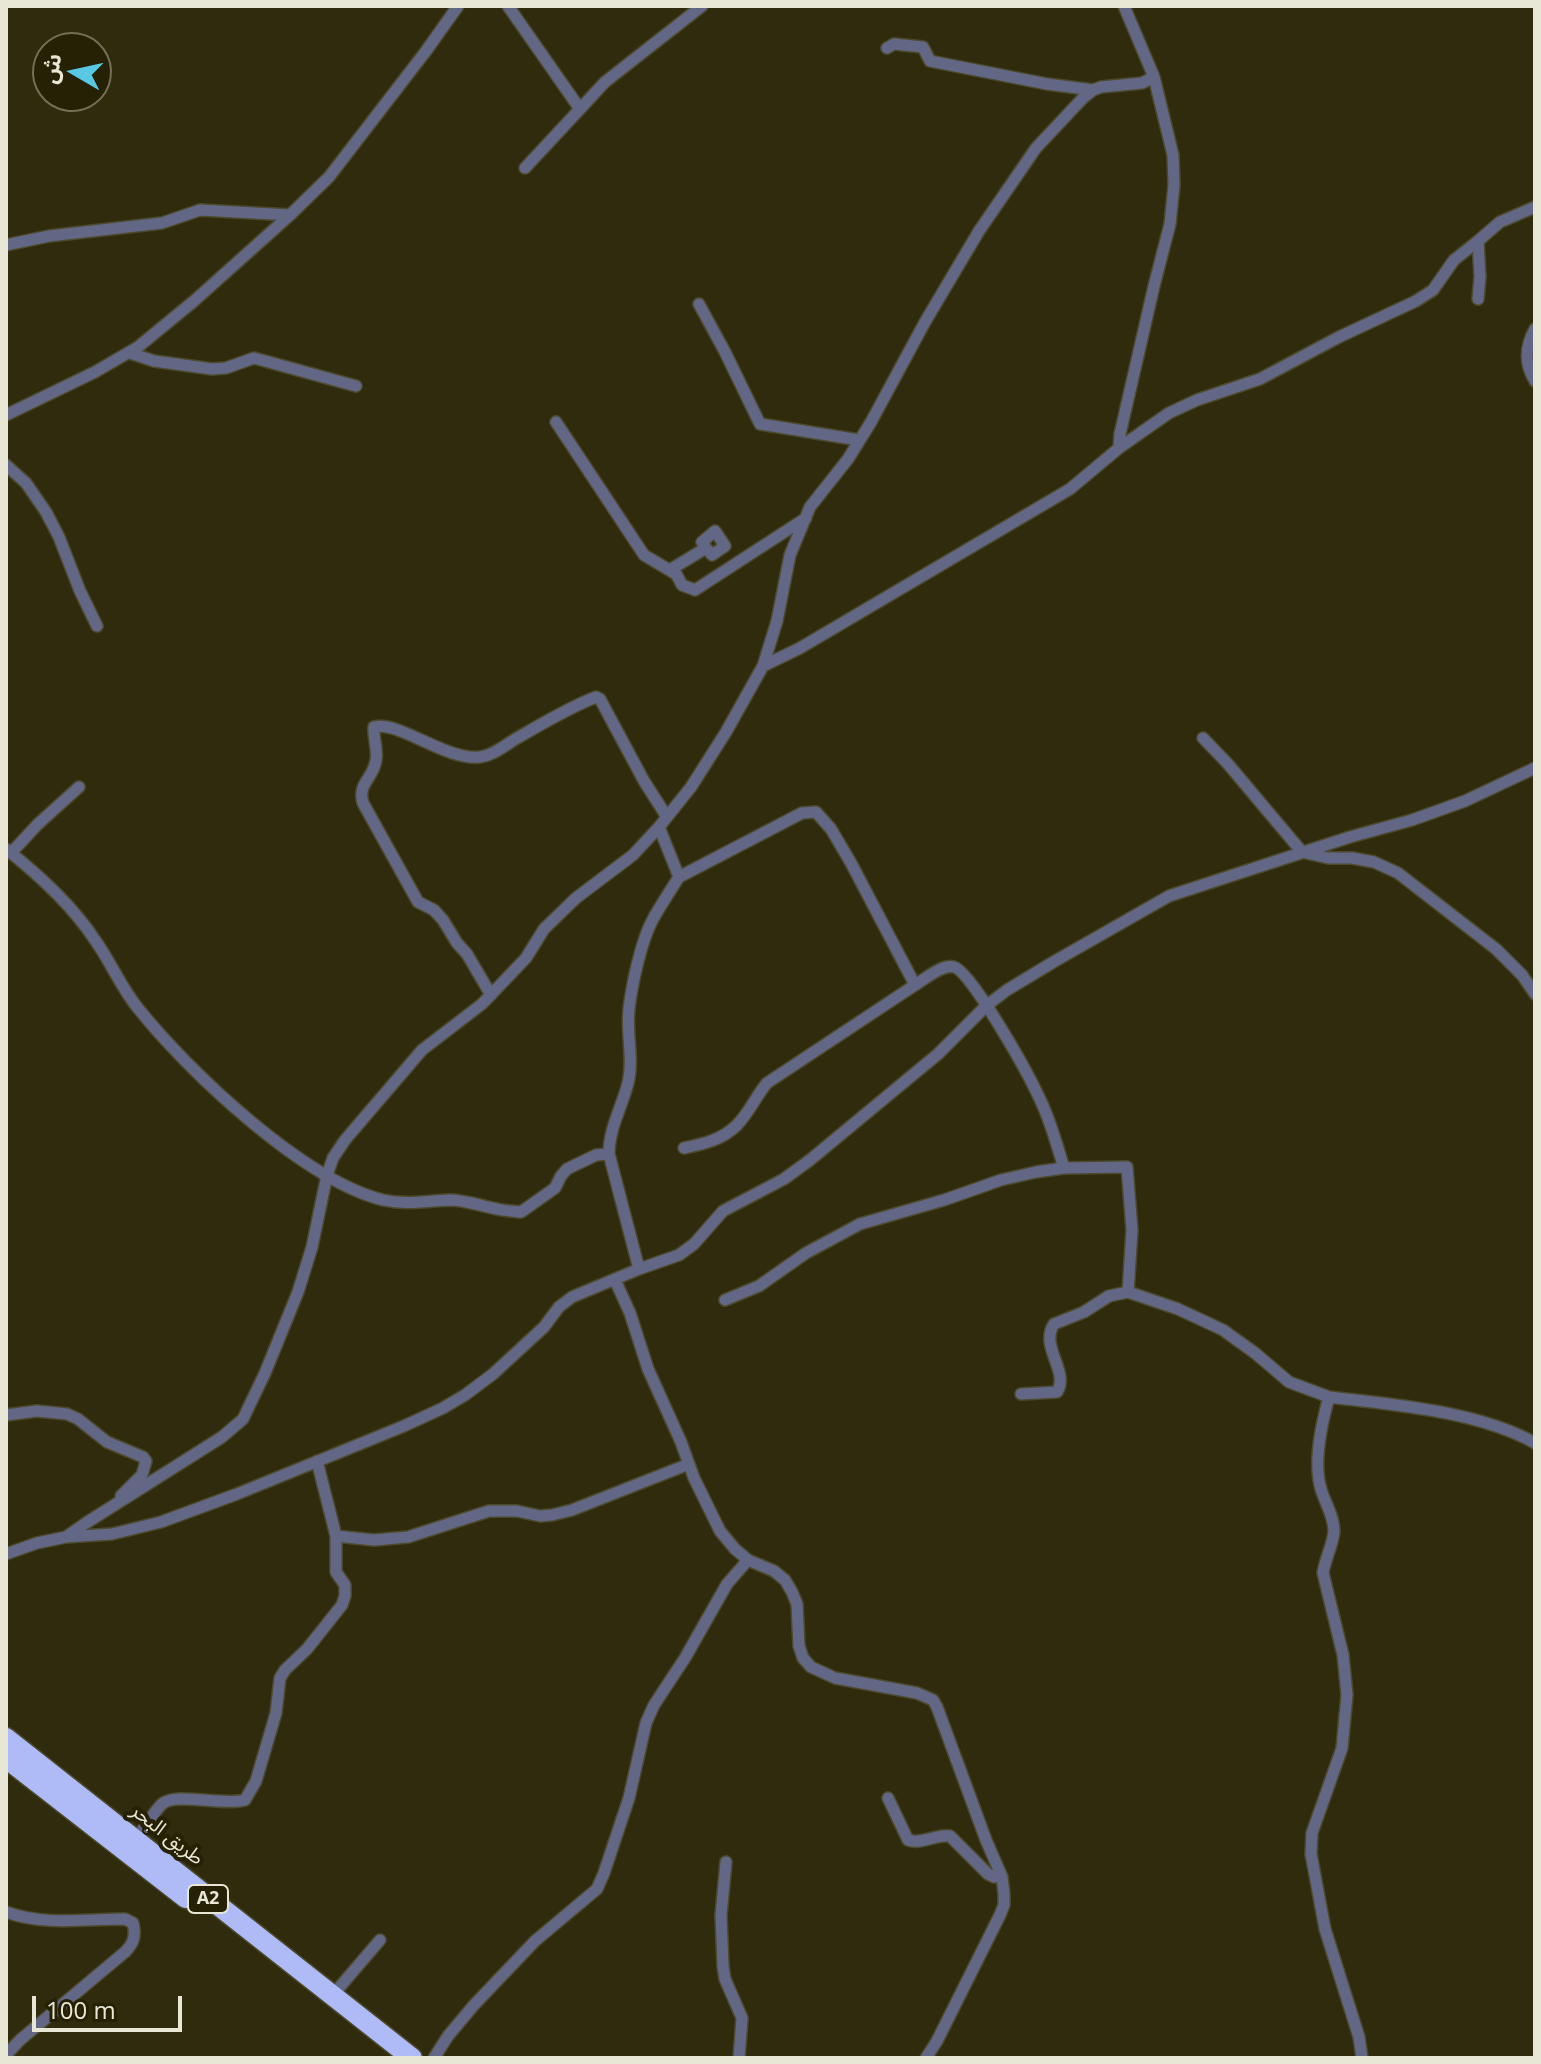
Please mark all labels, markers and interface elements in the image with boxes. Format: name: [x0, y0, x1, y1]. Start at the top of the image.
north arrow: [32, 32, 112, 112]
text: ش: [33, 51, 67, 86]
street label: طريق البحر: [126, 1799, 208, 1871]
road number: A2: [188, 1885, 228, 1913]
scale bar: [36, 1980, 186, 2030]
text: 100 m: [46, 1993, 116, 2026]

